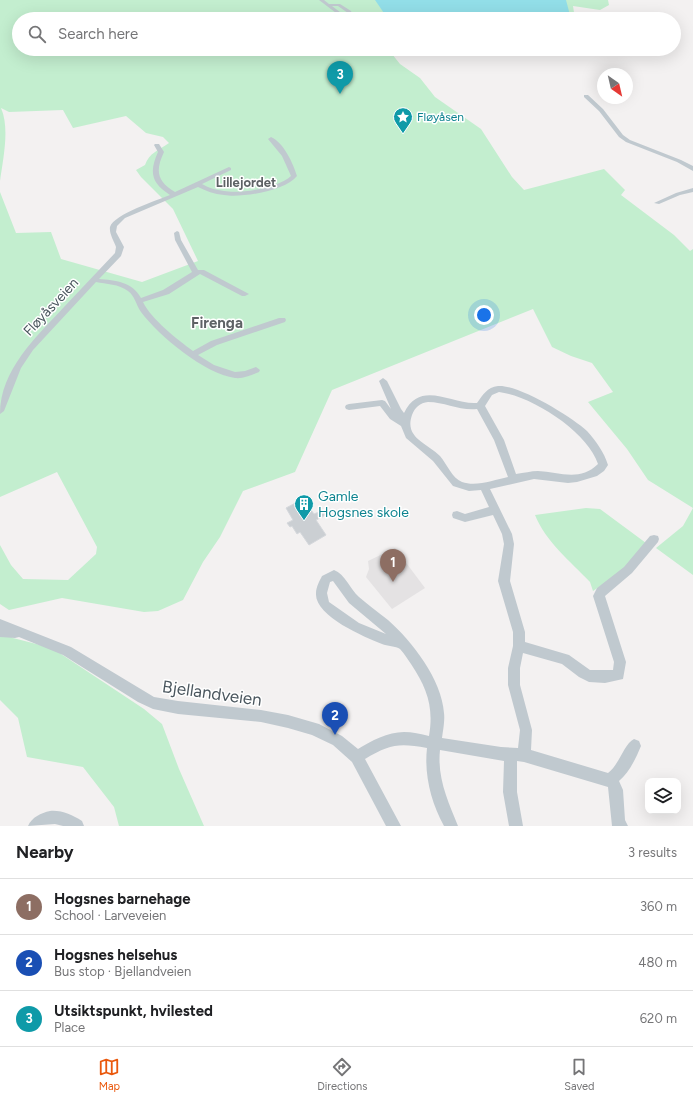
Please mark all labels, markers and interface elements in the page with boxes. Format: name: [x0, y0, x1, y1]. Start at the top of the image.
search box: [12, 12, 681, 56]
icon: search: [26, 23, 48, 45]
text: Search here: [58, 25, 138, 43]
pin: 3: [327, 61, 353, 94]
north arrow: [597, 68, 633, 104]
place icon: Fløyåsen: [392, 106, 414, 134]
place label: Fløyåsen: [417, 110, 464, 124]
district label: Lillejordet: [216, 175, 276, 190]
street label: Fløyåsveien: [20, 274, 82, 339]
your location: [474, 305, 494, 325]
district label: Firenga: [191, 314, 243, 332]
place label: Gamle Hogsnes skole: [318, 488, 409, 521]
building icon: Gamle Hogsnes skole: [293, 493, 315, 521]
pin: 1: [380, 549, 406, 582]
street label: Bjellandveien: [161, 676, 263, 710]
pin: 2: [322, 702, 348, 735]
map controls: [645, 778, 681, 814]
button: layers: [645, 778, 681, 814]
text: Nearby: [16, 842, 74, 862]
text: 3 results: [628, 845, 677, 860]
text: Hogsnes barnehage: [54, 890, 191, 908]
text: 1: [26, 899, 32, 914]
text: 360 m: [640, 899, 677, 914]
text: School · Larveveien: [54, 908, 166, 923]
text: Hogsnes helsehus: [54, 946, 177, 964]
text: 2: [25, 955, 33, 970]
text: 480 m: [638, 955, 677, 970]
text: Bus stop · Bjellandveien: [54, 964, 191, 979]
text: Utsiktspunkt, hvilested: [54, 1002, 213, 1020]
text: 3: [25, 1011, 33, 1026]
text: 620 m: [640, 1011, 677, 1026]
text: Place: [54, 1020, 85, 1035]
tab: Map: [98, 1056, 120, 1093]
tab: Directions: [317, 1056, 367, 1093]
tab: Saved: [564, 1056, 595, 1093]

